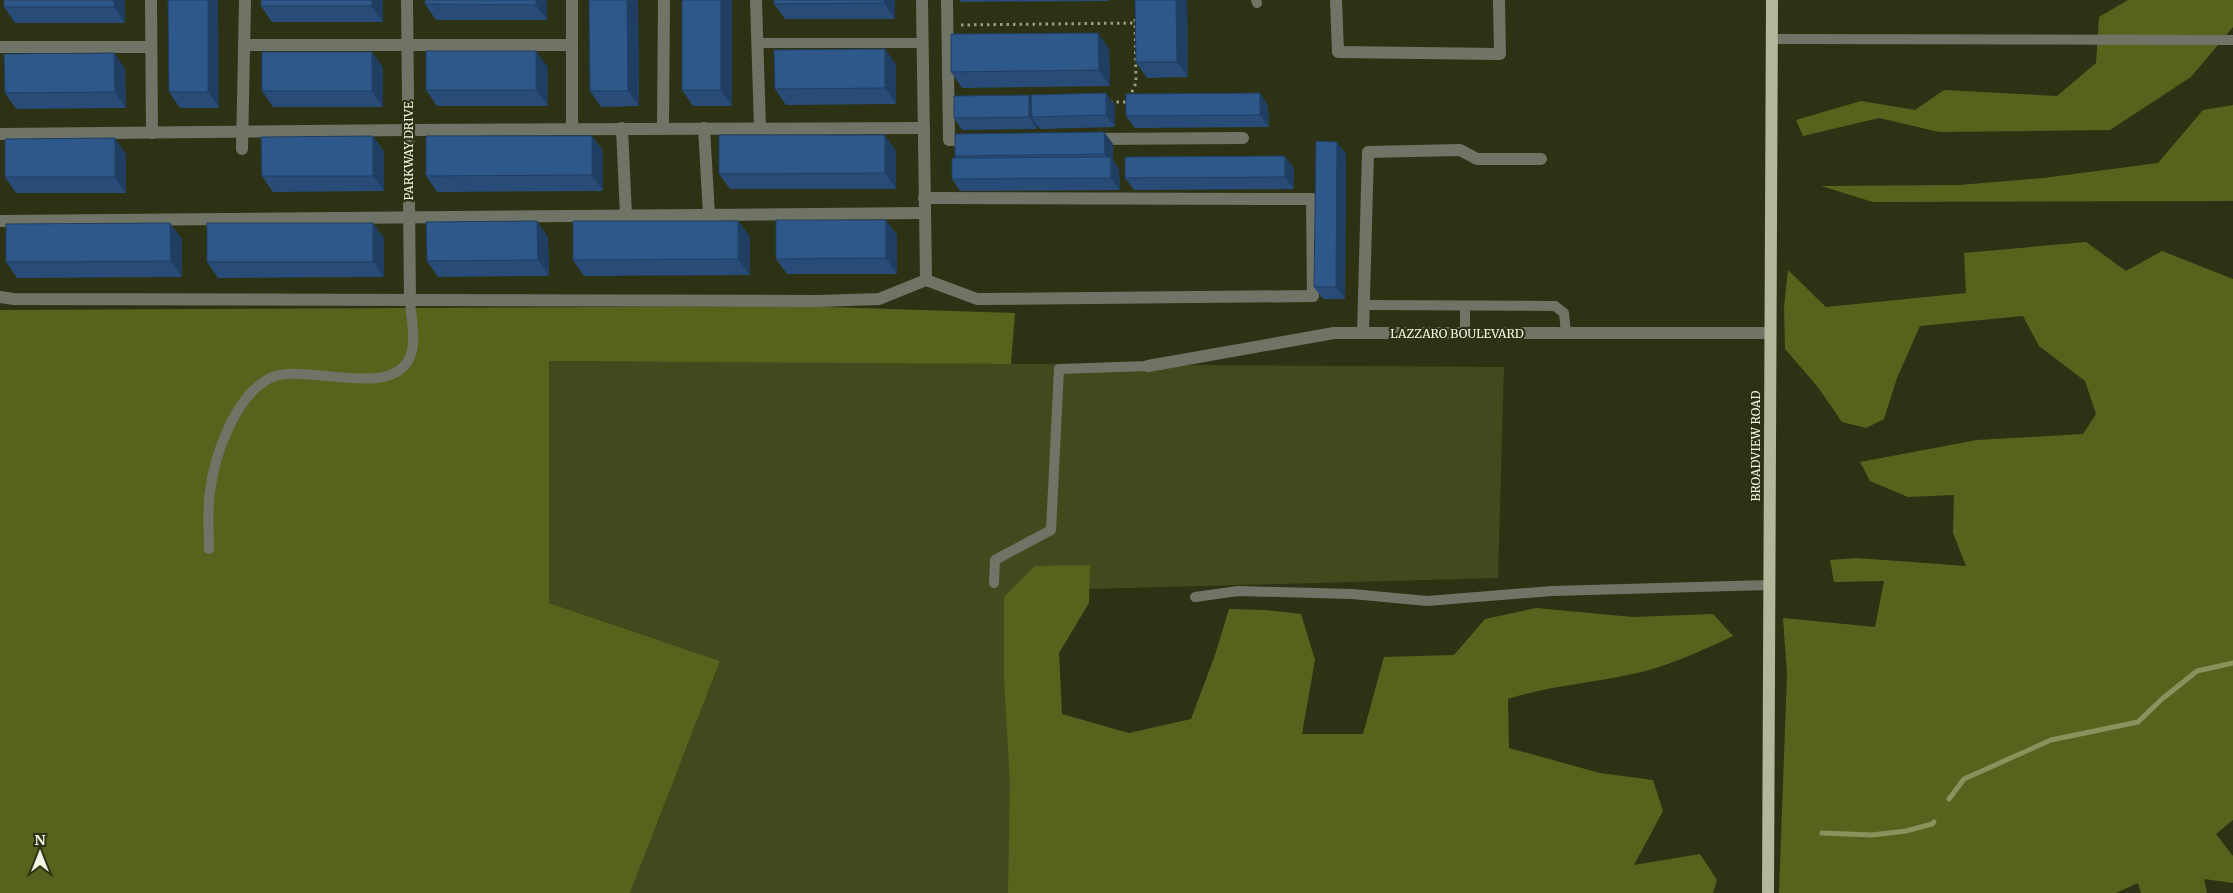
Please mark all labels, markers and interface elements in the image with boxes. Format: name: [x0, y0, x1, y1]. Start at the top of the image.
street label: PARKWAY DRIVE: [401, 101, 416, 201]
street label: LAZZARO BOULEVARD: [1390, 326, 1524, 341]
street label: BROADVIEW ROAD: [1748, 391, 1763, 502]
north arrow: [15, 828, 65, 878]
text: N: [34, 831, 46, 849]

